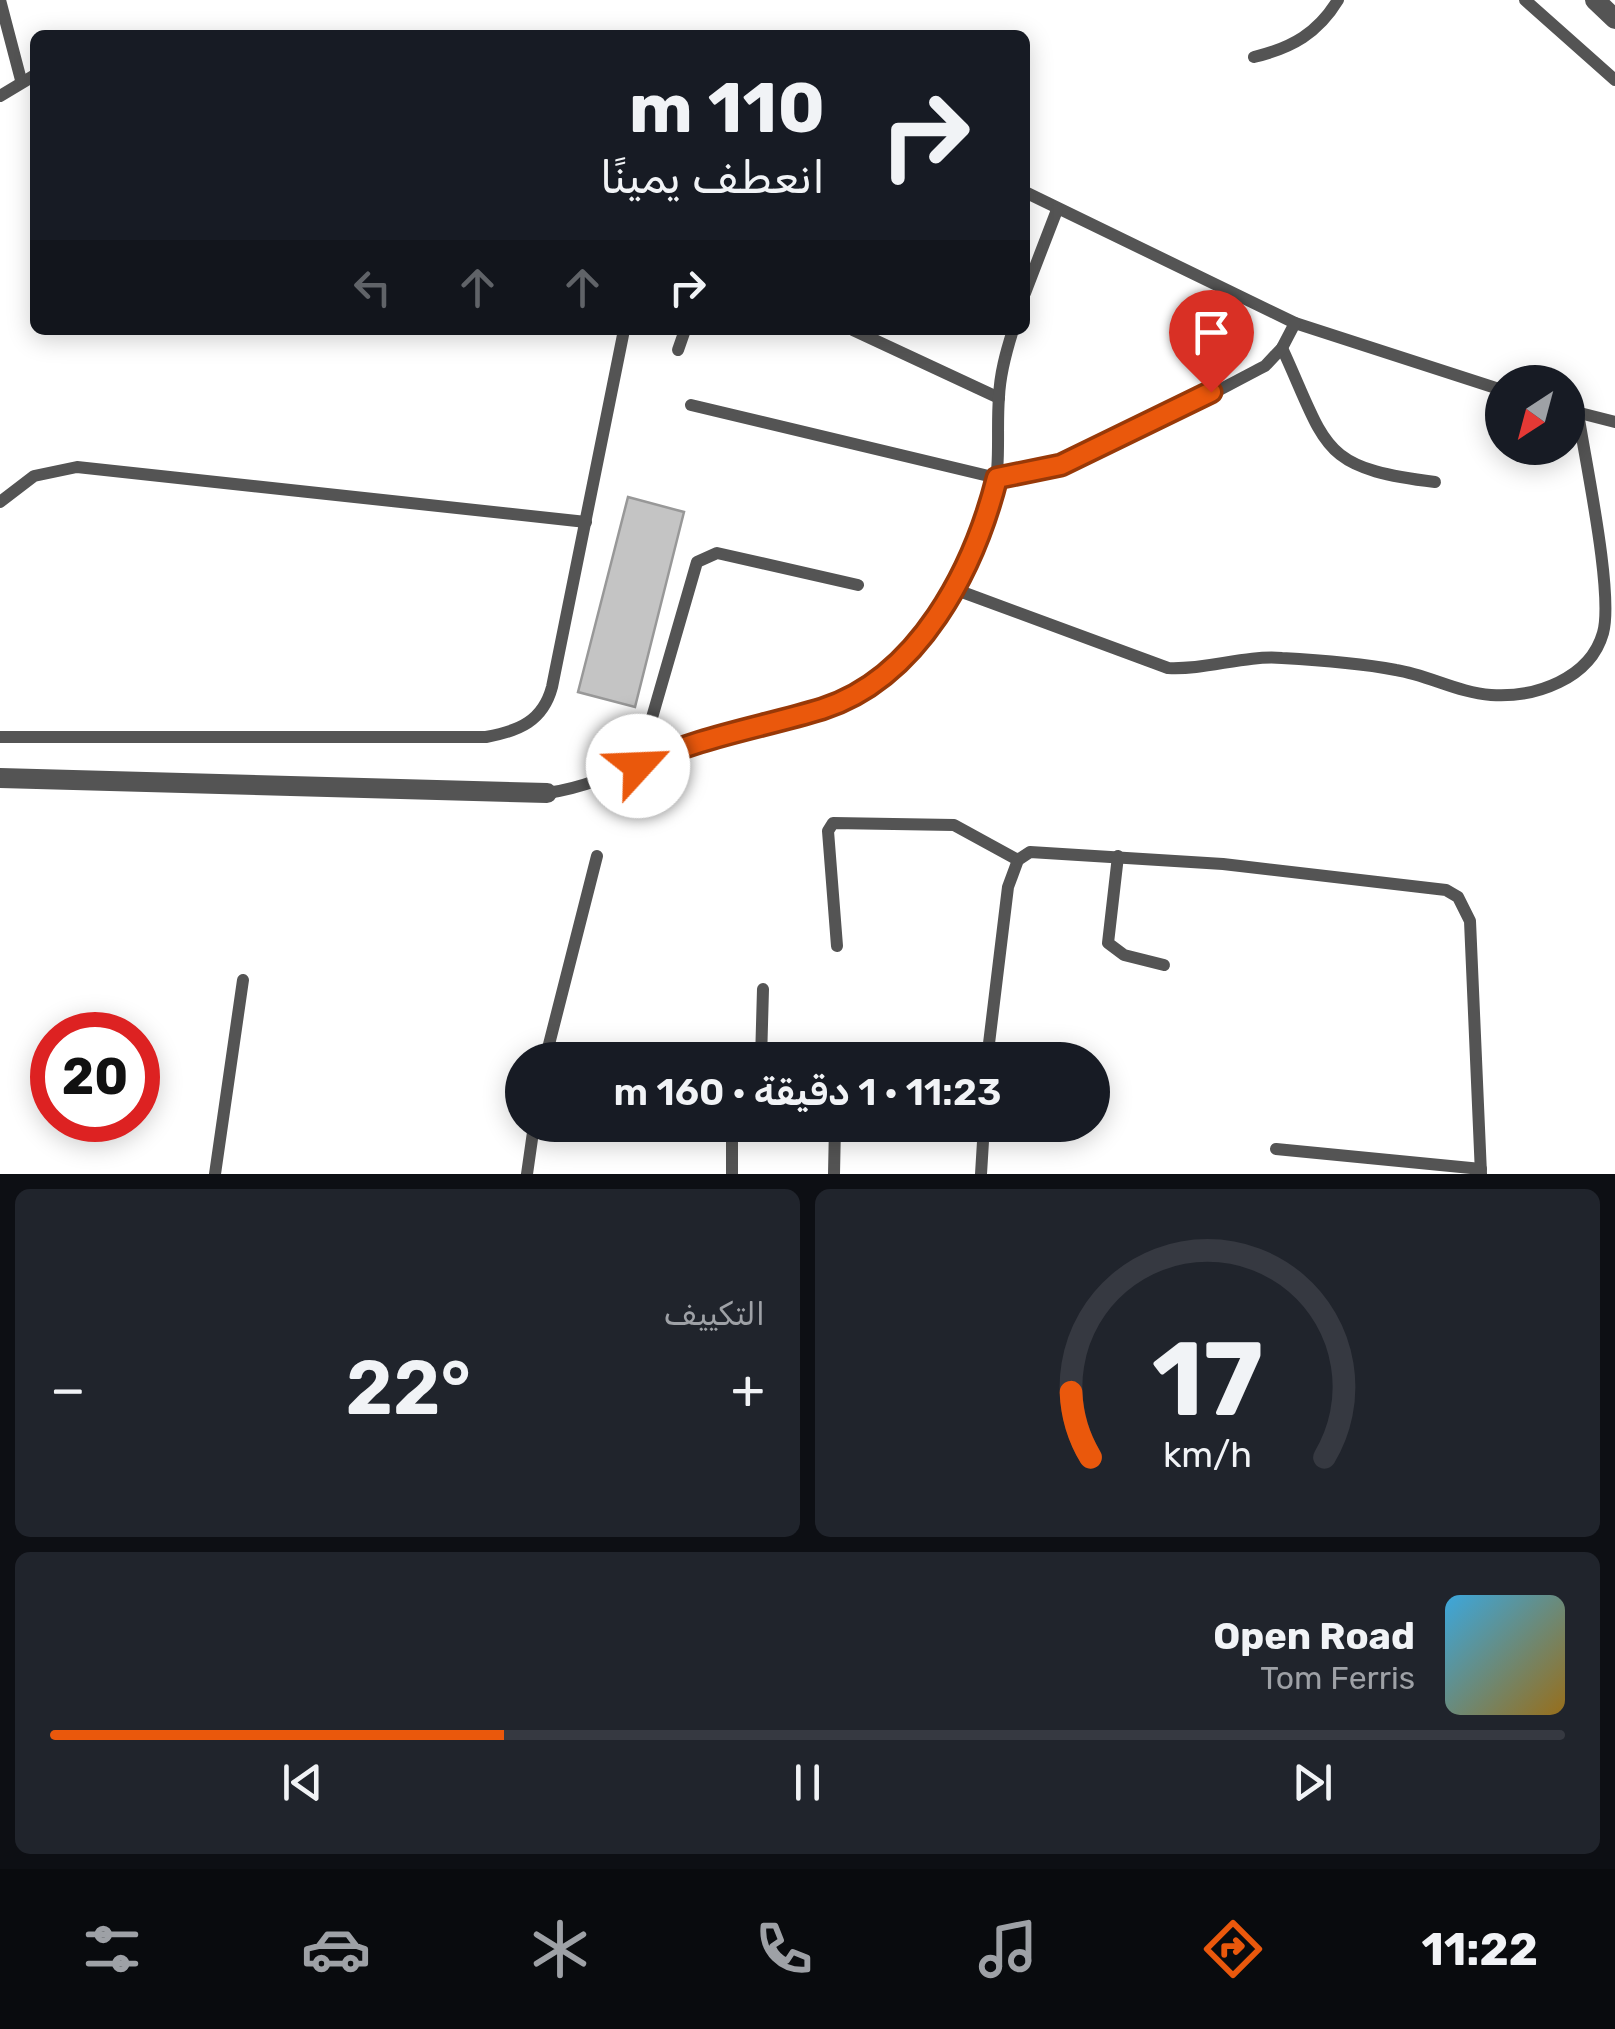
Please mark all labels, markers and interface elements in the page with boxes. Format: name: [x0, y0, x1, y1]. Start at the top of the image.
text: 110 m: [629, 67, 825, 150]
icon: right: [860, 70, 990, 200]
text: انعطف يمينًا: [600, 151, 825, 204]
icon: left: [345, 260, 400, 315]
icon: ahead: [450, 260, 505, 315]
icon: ahead: [555, 260, 610, 315]
icon: right: [660, 260, 715, 315]
pin: [1169, 290, 1254, 393]
icon: arrive: [1184, 305, 1239, 360]
north arrow: [1485, 365, 1585, 465]
map controls: [1485, 365, 1585, 465]
position arrow: [586, 714, 690, 818]
speed limit sign: 20: [30, 1012, 160, 1142]
text: 11:23 · 1 دقيقة · 160 m: [614, 1069, 1001, 1115]
text: التكييف: [663, 1295, 765, 1333]
text: 17: [1152, 1318, 1263, 1441]
text: 22°: [346, 1344, 471, 1433]
text: −: [50, 1357, 86, 1422]
text: +: [731, 1357, 765, 1422]
text: km/h: [1163, 1434, 1252, 1476]
text: Open Road: [1213, 1613, 1415, 1659]
text: Tom Ferris: [1260, 1659, 1415, 1697]
icon: previous: [275, 1755, 330, 1810]
icon: pause: [780, 1755, 835, 1810]
icon: next: [1285, 1755, 1340, 1810]
icon: filters: [77, 1914, 147, 1984]
icon: car: [301, 1914, 371, 1984]
icon: climate: [525, 1914, 595, 1984]
icon: phone: [749, 1914, 819, 1984]
icon: music: [973, 1914, 1043, 1984]
icon: directions: [1198, 1914, 1268, 1984]
text: 11:22: [1422, 1923, 1538, 1976]

